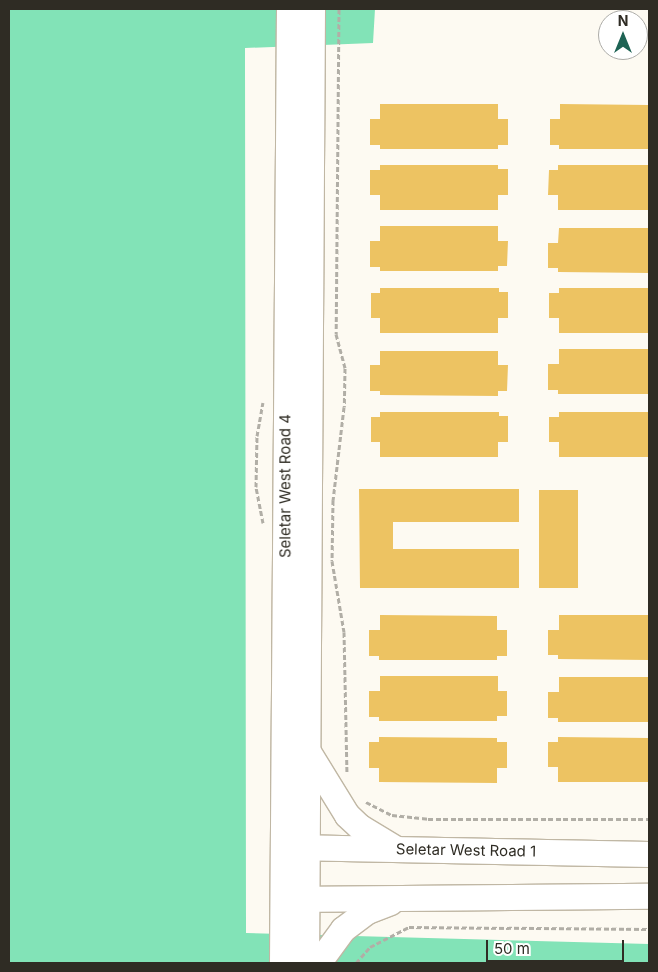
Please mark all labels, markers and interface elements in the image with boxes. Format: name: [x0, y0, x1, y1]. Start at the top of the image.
north arrow: [598, 10, 648, 60]
text: N: [618, 12, 628, 29]
street label: Seletar West Road 4: [276, 414, 294, 558]
street label: Seletar West Road 1: [396, 840, 536, 860]
scale bar: [488, 930, 626, 962]
text: 50 m: [494, 939, 530, 958]

